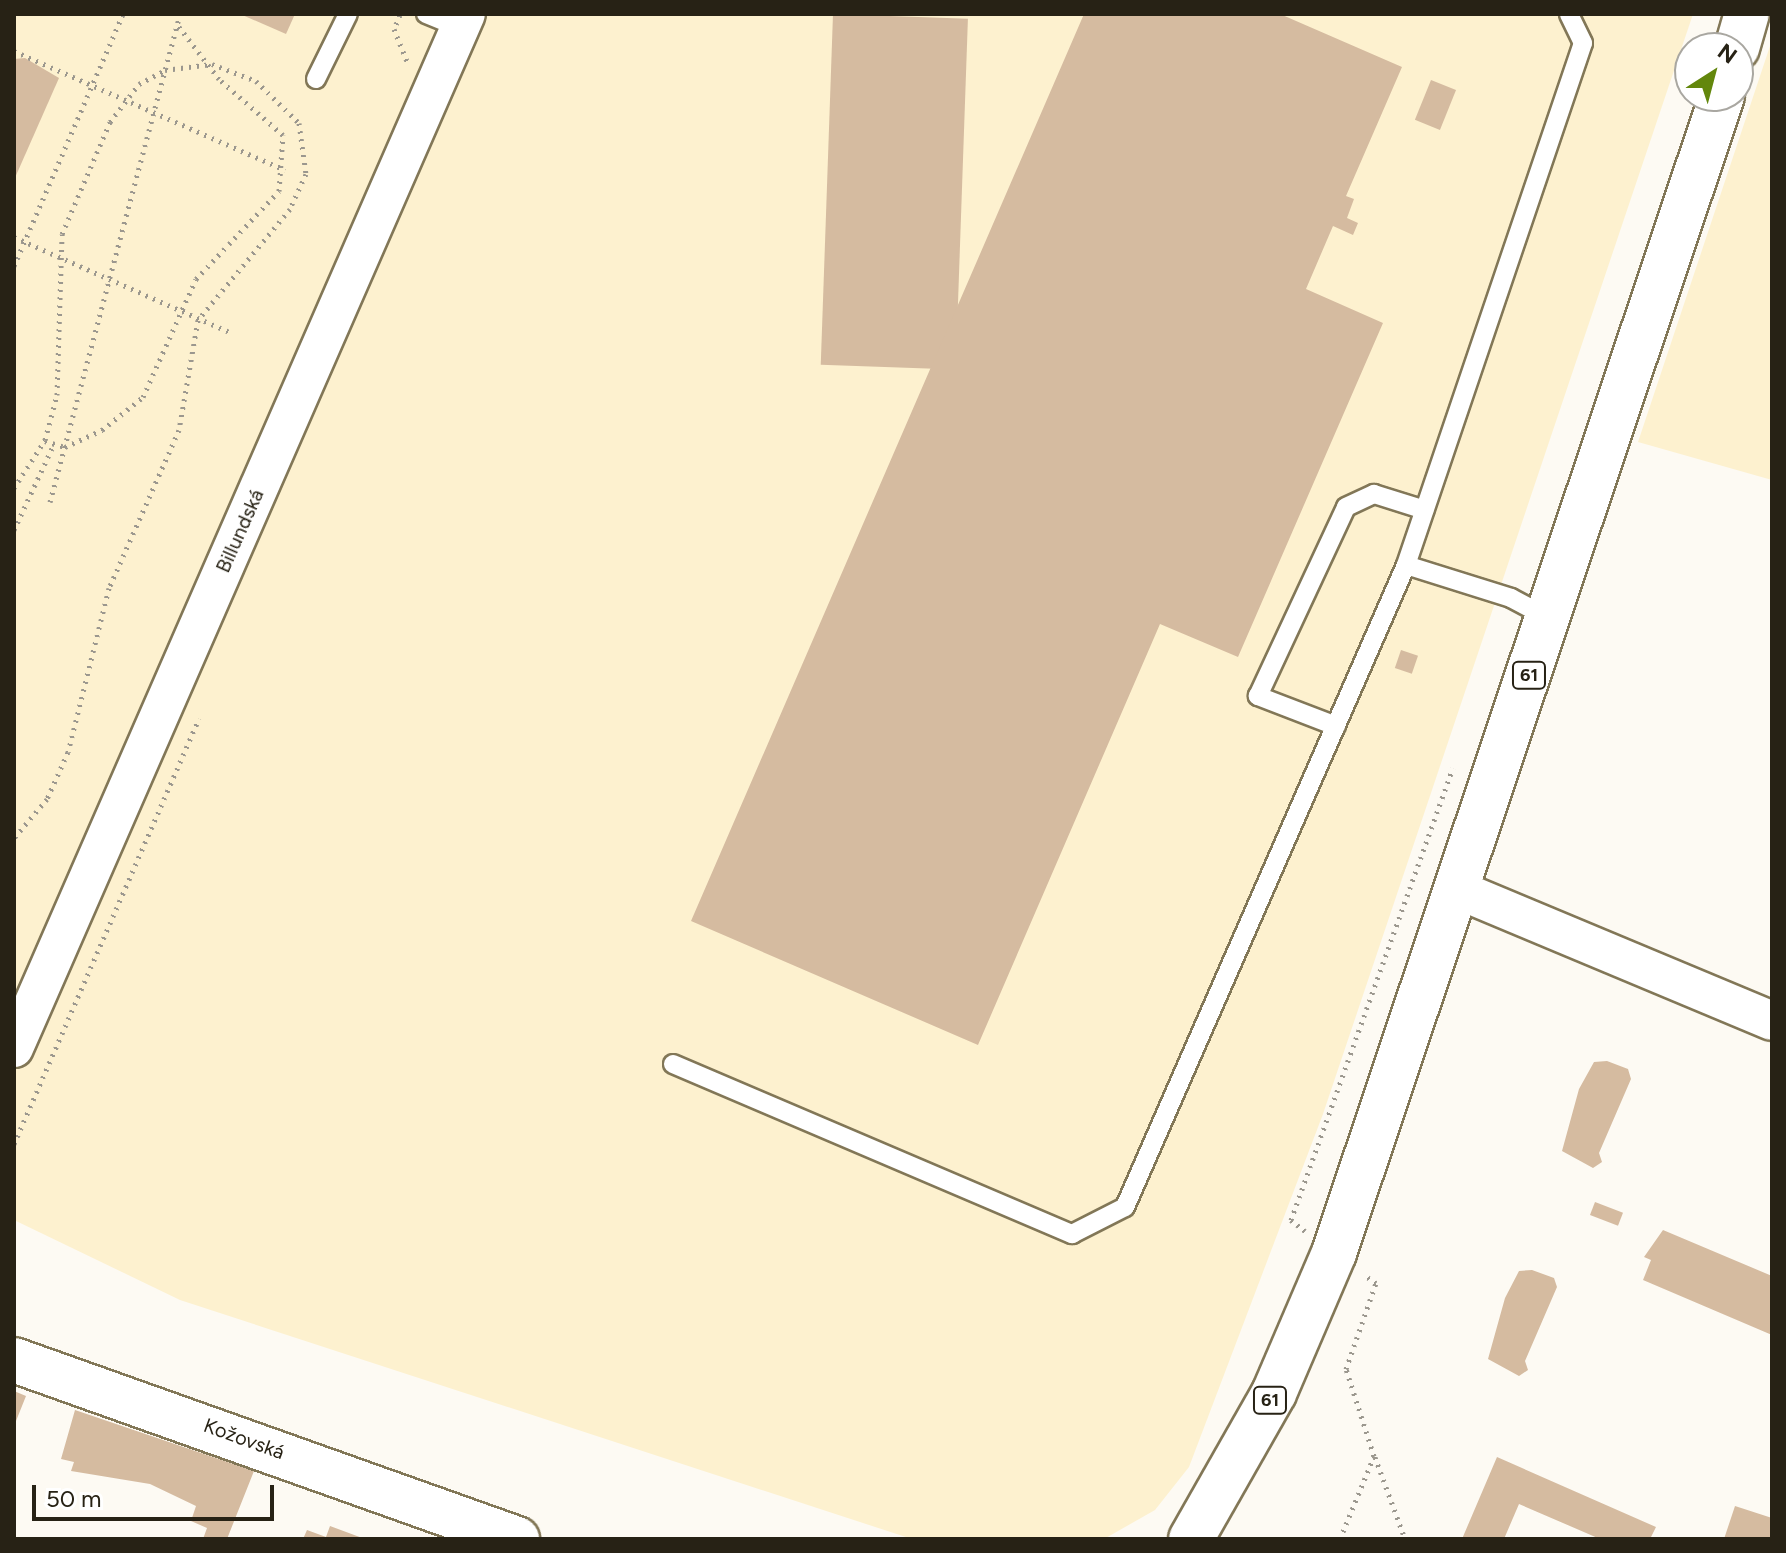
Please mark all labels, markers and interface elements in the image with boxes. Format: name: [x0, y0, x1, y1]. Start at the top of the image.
north arrow: [1674, 32, 1754, 112]
text: N: [1712, 38, 1742, 70]
street label: Billundská: [211, 486, 269, 576]
road number: 61: [1511, 661, 1547, 689]
road number: 61: [1252, 1386, 1288, 1414]
street label: Kožovská: [200, 1413, 288, 1465]
scale bar: [36, 1469, 278, 1519]
text: 50 m: [46, 1484, 102, 1513]

